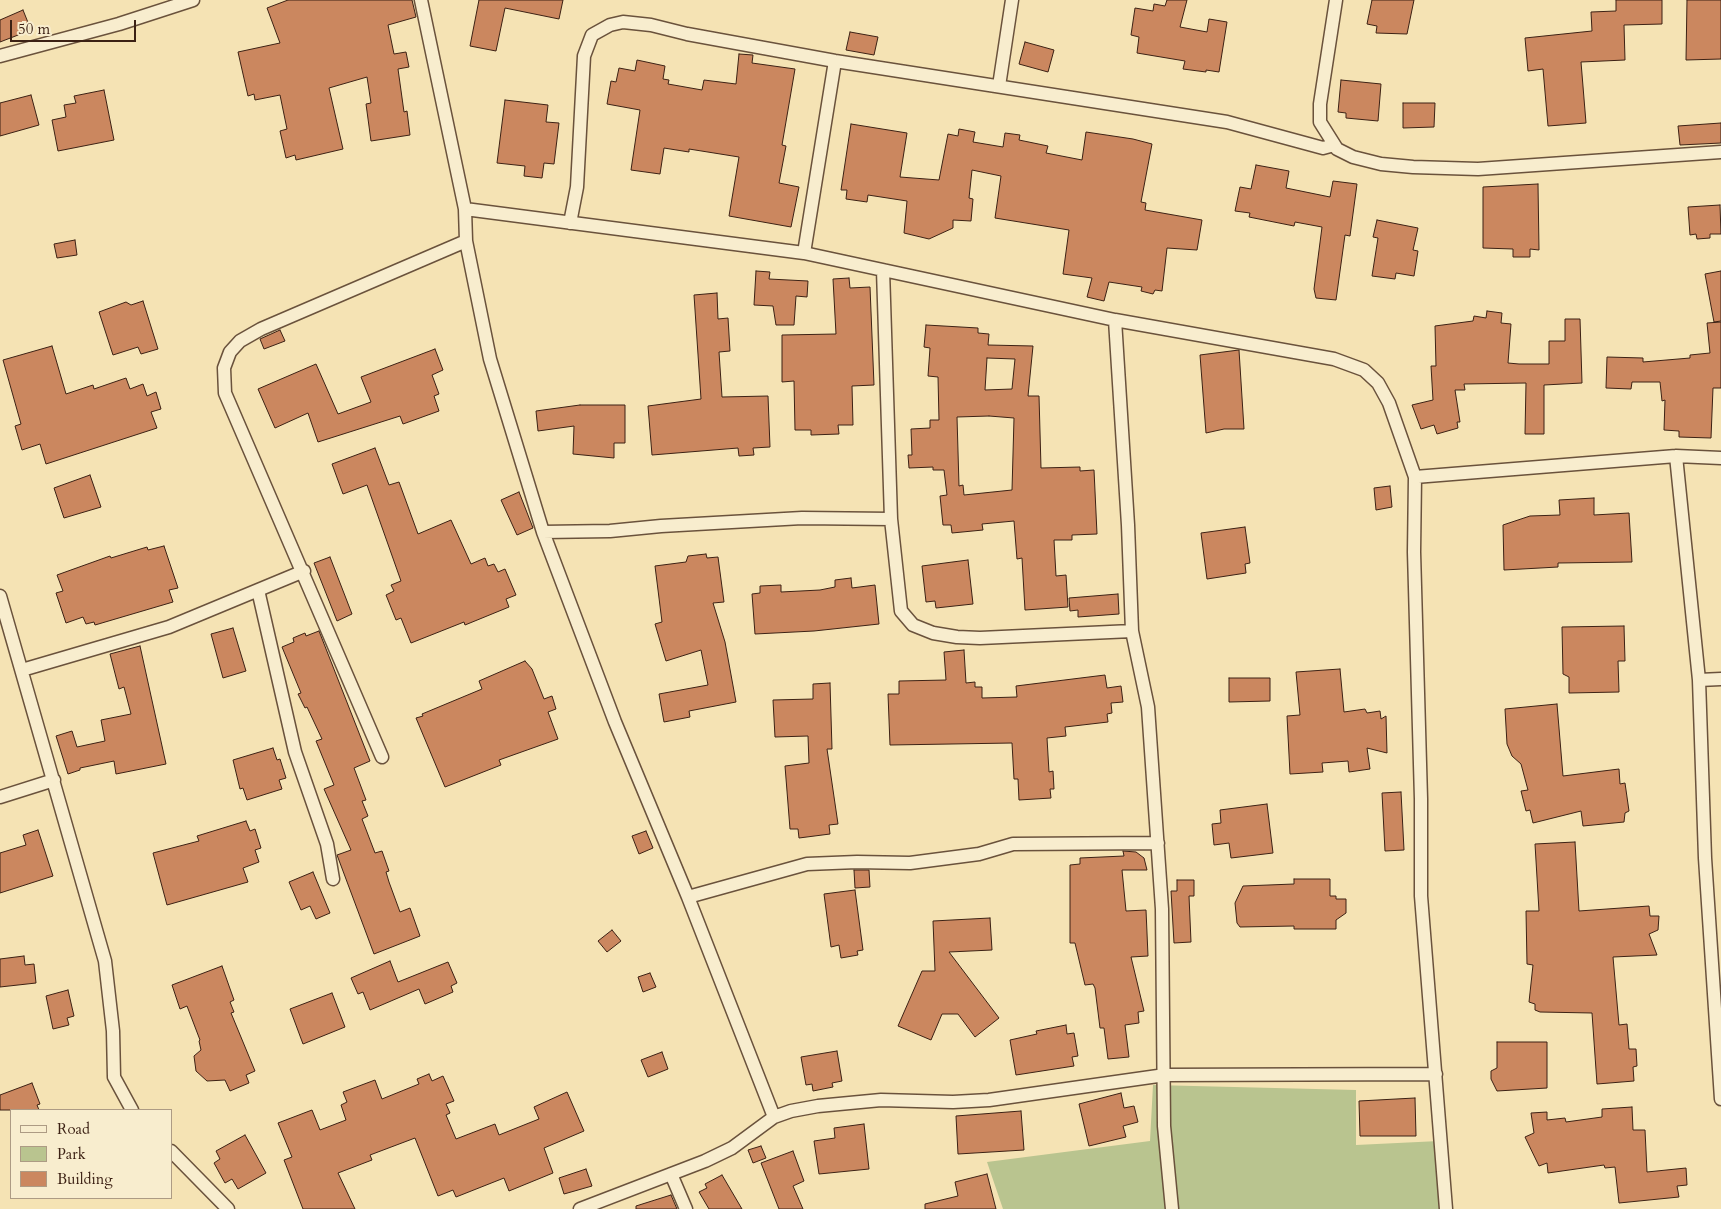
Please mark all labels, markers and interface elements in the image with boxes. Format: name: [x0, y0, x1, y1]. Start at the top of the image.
scale bar: [12, 10, 139, 42]
text: 50 m: [18, 19, 50, 39]
legend: [10, 1109, 172, 1199]
text: Road: [57, 1119, 90, 1139]
text: Park: [57, 1144, 86, 1164]
text: Building: [57, 1169, 113, 1189]

